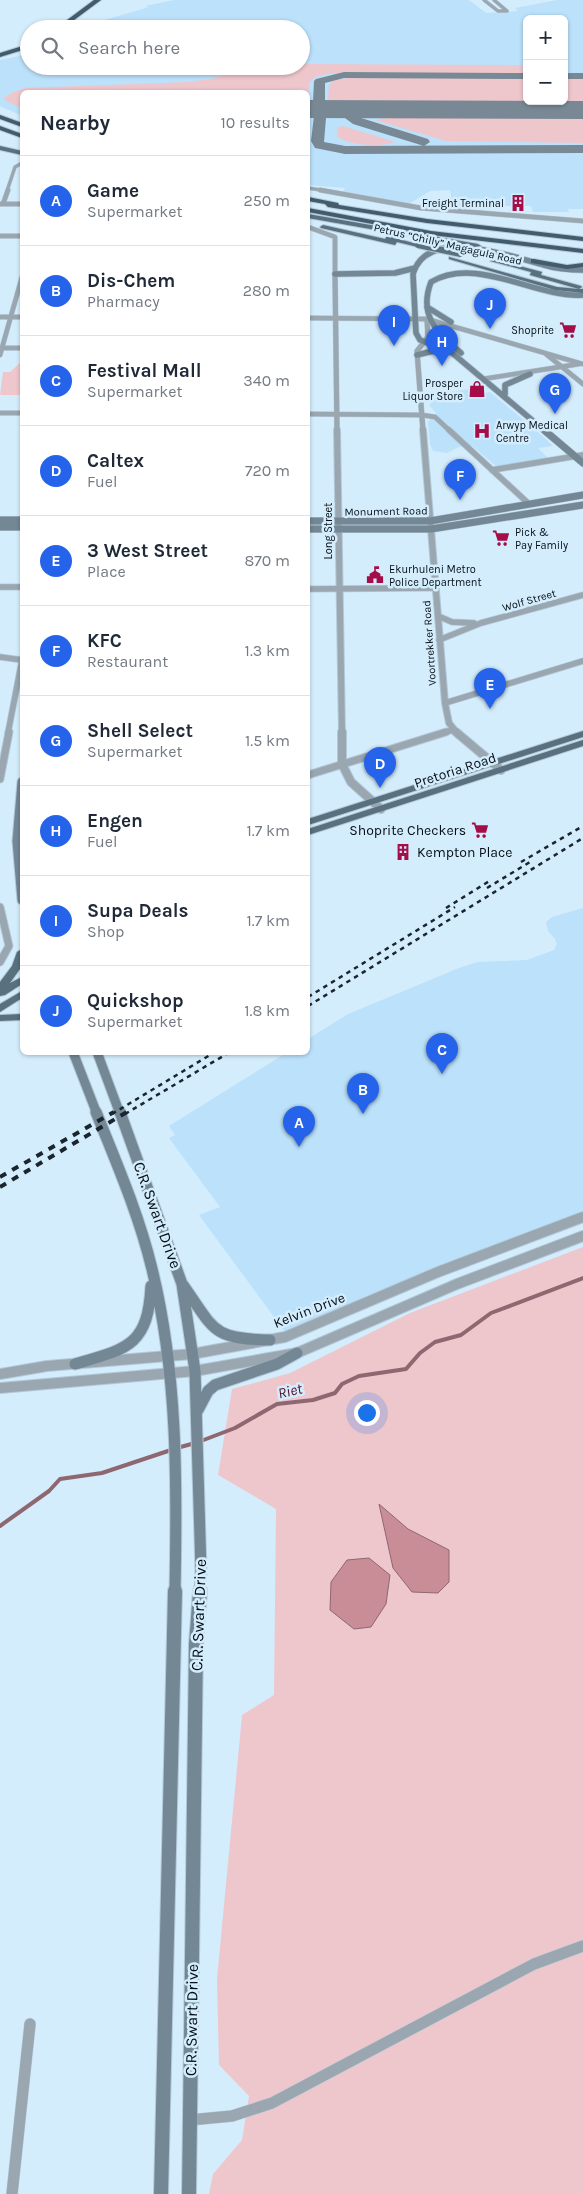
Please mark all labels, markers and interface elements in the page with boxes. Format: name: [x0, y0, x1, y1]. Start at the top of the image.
map controls: [523, 15, 568, 105]
button: +: [523, 15, 568, 60]
search box: [20, 20, 310, 75]
icon: search: [38, 34, 66, 62]
text: Search here: [78, 37, 180, 59]
button: −: [523, 60, 568, 105]
text: Nearby: [40, 111, 110, 135]
text: 10 results: [220, 113, 290, 132]
text: Game: [87, 180, 139, 202]
text: A: [51, 191, 61, 210]
text: 250 m: [243, 191, 290, 210]
building icon: Freight Terminal: [508, 193, 528, 213]
place label: Freight Terminal: [422, 197, 504, 210]
text: Supermarket: [87, 202, 183, 221]
street label: Petrus “Chilly” Magagula Road: [372, 221, 523, 268]
text: Dis-Chem: [87, 270, 175, 292]
text: B: [51, 281, 61, 300]
text: 280 m: [243, 281, 290, 300]
pin: J: [474, 288, 506, 329]
text: Pharmacy: [87, 292, 160, 311]
pin: I: [378, 305, 410, 346]
supermarket icon: Shoprite: [558, 320, 578, 340]
place label: Shoprite: [511, 324, 554, 337]
pin: H: [426, 325, 458, 366]
text: Festival Mall: [87, 360, 201, 382]
text: C: [51, 371, 61, 390]
text: 340 m: [243, 371, 290, 390]
pin: G: [539, 373, 571, 414]
place label: Prosper Liquor Store: [402, 377, 463, 403]
shop icon: Prosper Liquor Store: [467, 379, 487, 399]
text: Supermarket: [87, 382, 183, 401]
place label: Arwyp Medical Centre: [496, 419, 568, 445]
hospital icon: Arwyp Medical Centre: [472, 421, 492, 441]
text: Caltex: [87, 450, 144, 472]
pin: F: [444, 459, 476, 500]
text: D: [51, 461, 61, 480]
text: 720 m: [245, 461, 290, 480]
text: Fuel: [87, 472, 117, 491]
street label: Long Street: [322, 503, 335, 559]
street label: Monument Road: [344, 504, 428, 519]
place label: Pick & Pay Family: [515, 526, 568, 552]
supermarket icon: Pick & Pay Family: [491, 528, 511, 548]
text: 3 West Street: [87, 540, 208, 562]
text: E: [51, 551, 61, 570]
text: 870 m: [244, 551, 290, 570]
text: Place: [87, 562, 126, 581]
place label: Ekurhuleni Metro Police Department: [389, 563, 482, 589]
public building icon: Ekurhuleni Metro Police Department: [365, 565, 385, 585]
street label: Wolf Street: [501, 587, 557, 614]
street label: Voortrekker Road: [420, 600, 439, 686]
text: KFC: [87, 630, 122, 652]
text: F: [52, 641, 60, 660]
text: 1.3 km: [245, 641, 290, 660]
text: Restaurant: [87, 652, 168, 671]
pin: E: [474, 668, 506, 709]
text: Shell Select: [87, 720, 193, 742]
text: G: [51, 731, 61, 750]
text: 1.5 km: [245, 731, 290, 750]
text: Supermarket: [87, 742, 183, 761]
pin: D: [364, 747, 396, 788]
street label: Pretoria Road: [412, 749, 498, 792]
text: Engen: [87, 810, 143, 832]
supermarket icon: Shoprite Checkers: [470, 820, 490, 840]
text: H: [50, 821, 62, 840]
text: 1.7 km: [247, 821, 290, 840]
place label: Shoprite Checkers: [349, 822, 466, 839]
text: Fuel: [87, 832, 117, 851]
building icon: Kempton Place: [393, 842, 413, 862]
place label: Kempton Place: [417, 844, 512, 861]
text: Supa Deals: [87, 900, 189, 922]
text: I: [54, 911, 58, 930]
text: 1.7 km: [247, 911, 290, 930]
text: Shop: [87, 922, 124, 941]
text: Quickshop: [87, 990, 184, 1012]
text: J: [52, 1001, 60, 1020]
text: 1.8 km: [244, 1001, 290, 1020]
text: Supermarket: [87, 1012, 183, 1031]
pin: C: [426, 1033, 458, 1074]
pin: B: [347, 1073, 379, 1114]
pin: A: [283, 1106, 315, 1147]
street label: C.R. Swart Drive: [129, 1159, 186, 1271]
street label: Kelvin Drive: [271, 1289, 347, 1332]
water label: Riet: [276, 1379, 305, 1403]
your location: [354, 1400, 380, 1426]
street label: C.R. Swart Drive: [187, 1559, 210, 1671]
street label: C.R. Swart Drive: [181, 1964, 202, 2076]

